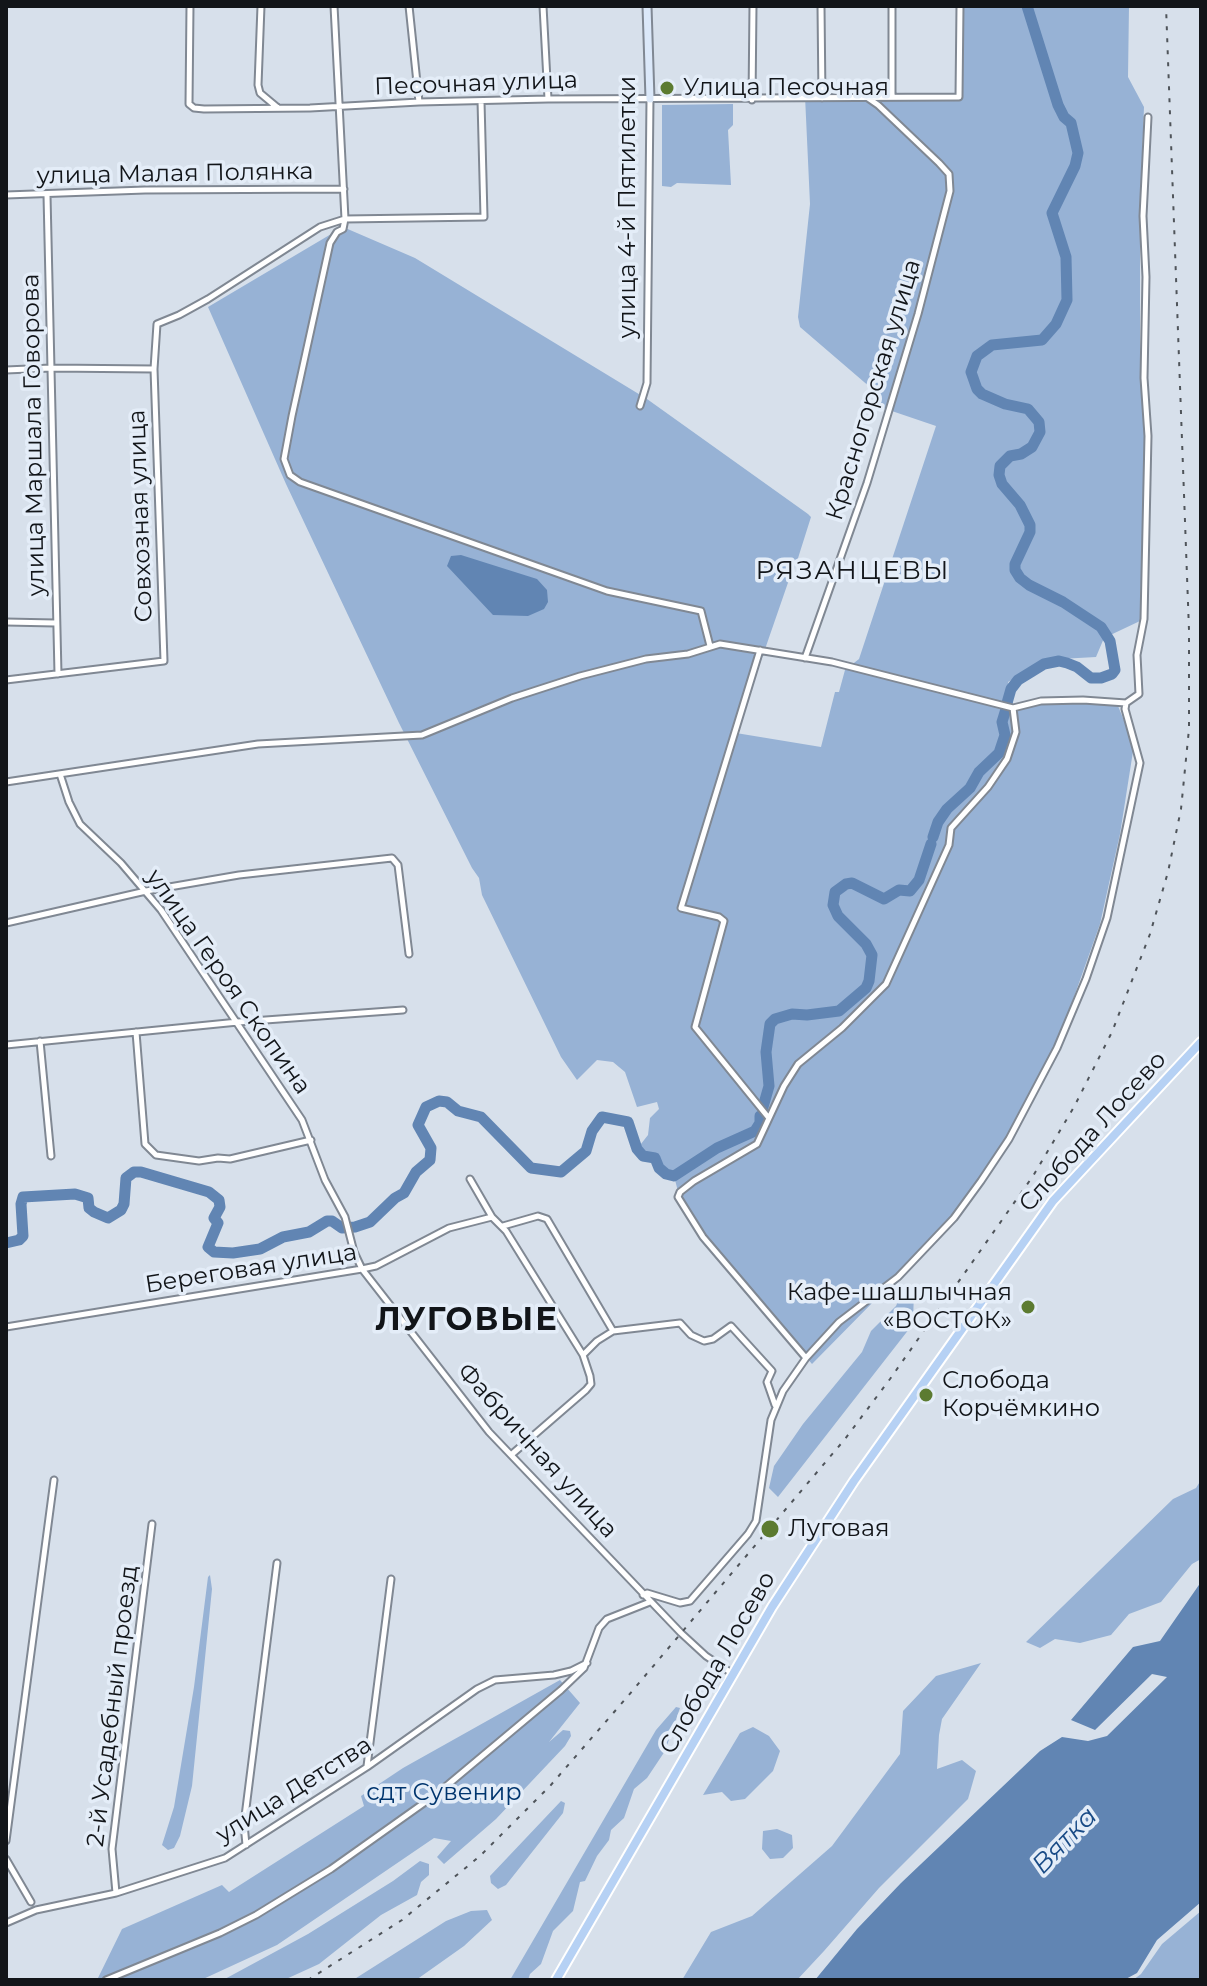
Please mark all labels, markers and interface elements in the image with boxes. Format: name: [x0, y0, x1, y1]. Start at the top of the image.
street label: Песочная улица: [374, 66, 578, 102]
place label: Улица Песочная: [683, 74, 889, 102]
street label: улица 4-й Пятилетки: [614, 76, 642, 338]
marker: Улица Песочная: [658, 79, 676, 97]
street label: улица Малая Полянка: [36, 157, 314, 191]
street label: Красногорская улица: [821, 256, 927, 524]
street label: улица Маршала Говорова: [17, 273, 51, 597]
street label: Совхозная улица: [123, 409, 159, 623]
district label: РЯЗАНЦЕВЫ: [756, 555, 950, 587]
street label: улица Героя Скопина: [139, 864, 317, 1100]
street label: Слобода Лосево: [1013, 1046, 1173, 1218]
street label: Береговая улица: [143, 1238, 359, 1300]
place label: Кафе-шашлычная «ВОСТОК»: [787, 1279, 1012, 1335]
marker: Кафе-шашлычная «ВОСТОК»: [1019, 1298, 1037, 1316]
district label: ЛУГОВЫЕ: [375, 1302, 559, 1340]
street label: Фабричная улица: [451, 1358, 623, 1544]
place label: Слобода Корчёмкино: [942, 1367, 1100, 1423]
marker: Слобода Корчёмкино: [917, 1386, 935, 1404]
place label: Луговая: [788, 1515, 889, 1543]
marker: Луговая: [759, 1518, 781, 1540]
street label: 2-й Усадебный проезд: [81, 1564, 145, 1848]
street label: Слобода Лосево: [654, 1567, 782, 1759]
street label: улица Детства: [211, 1731, 377, 1849]
park label: сдт Сувенир: [366, 1779, 522, 1807]
water label: Вятка: [1026, 1801, 1104, 1881]

